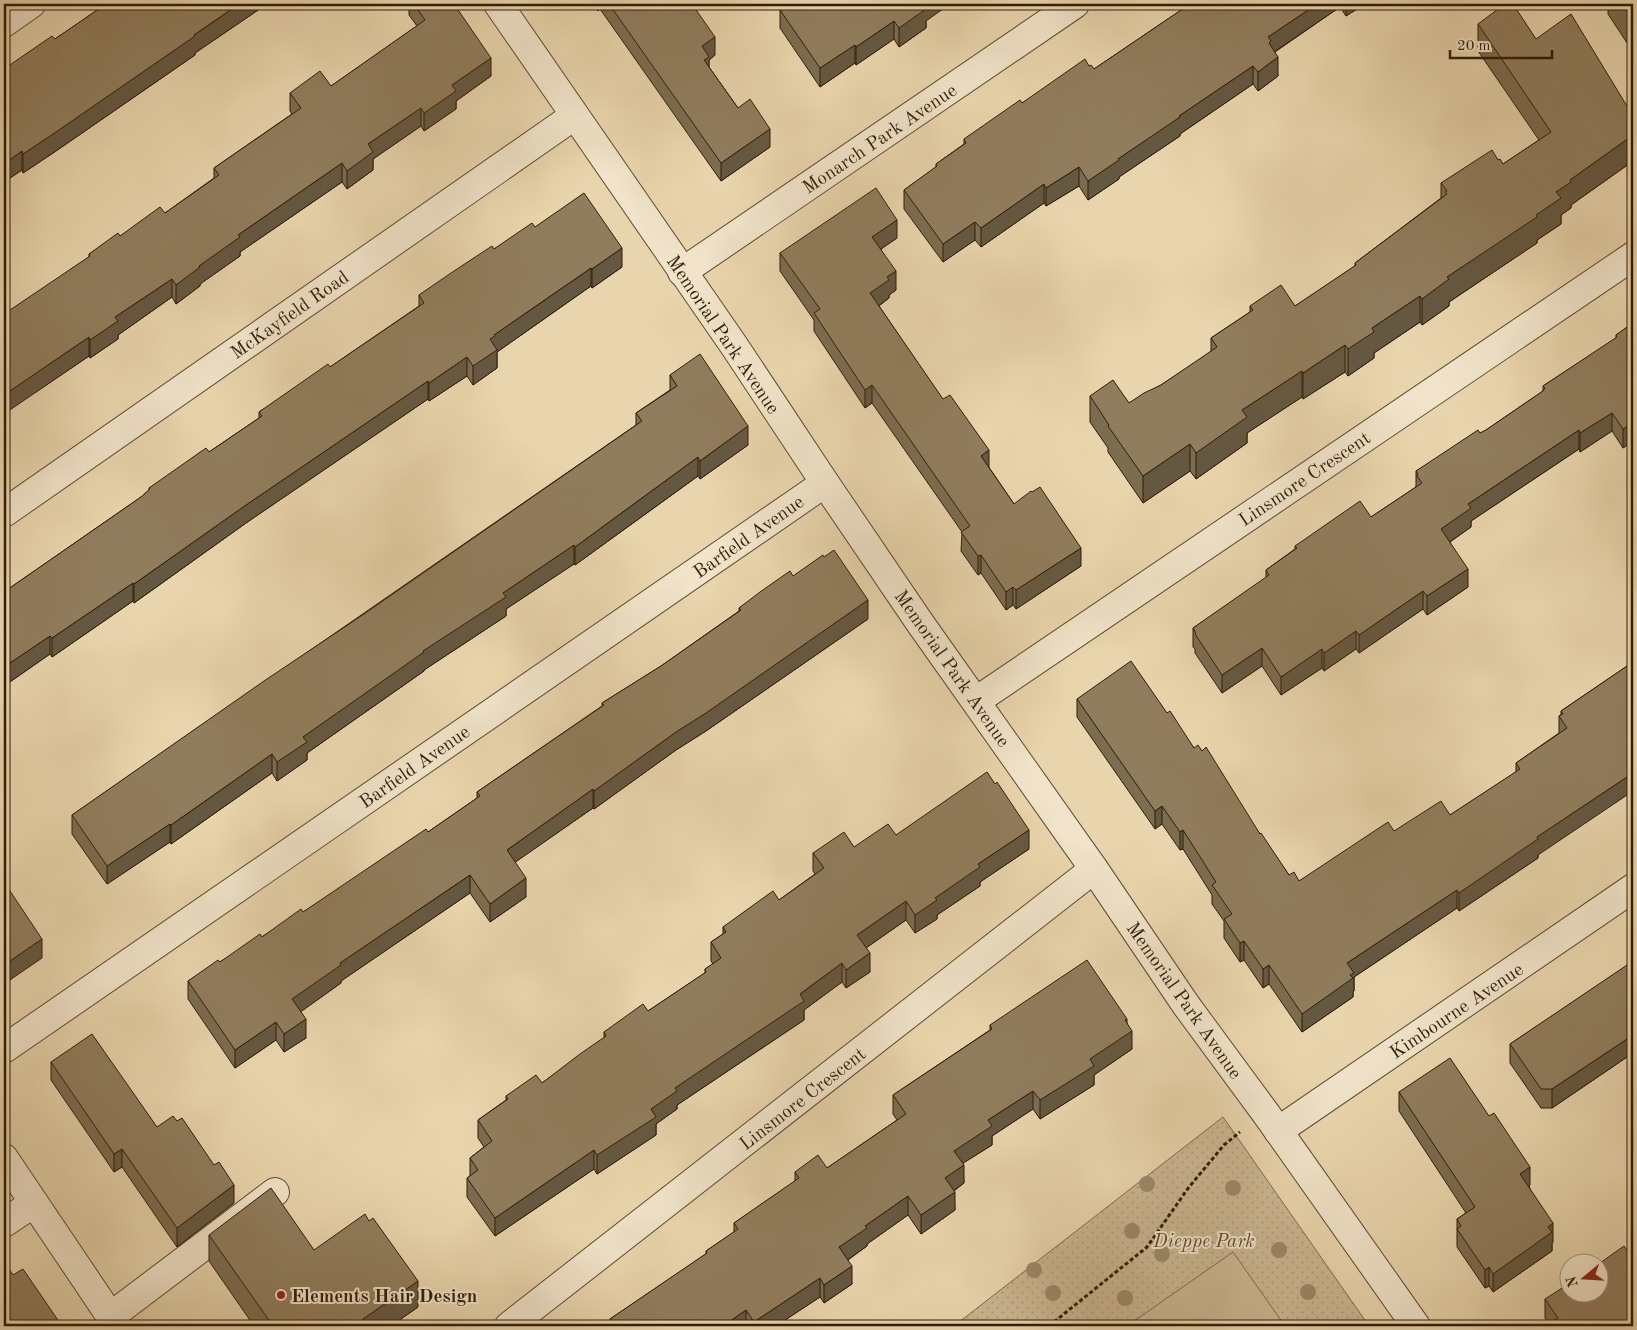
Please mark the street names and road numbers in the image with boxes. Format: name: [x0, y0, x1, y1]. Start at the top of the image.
street label: Monarch Park Avenue: [800, 81, 961, 199]
street label: Memorial Park Avenue: [662, 253, 782, 418]
street label: McKayfield Road: [228, 268, 353, 364]
street label: Linsmore Crescent: [1236, 429, 1375, 531]
street label: Barfield Avenue: [691, 493, 808, 583]
street label: Memorial Park Avenue: [890, 588, 1012, 751]
street label: Barfield Avenue: [357, 723, 474, 813]
street label: Memorial Park Avenue: [1122, 920, 1244, 1083]
street label: Kimbourne Avenue: [1387, 960, 1528, 1064]
street label: Linsmore Crescent: [737, 1045, 870, 1155]

